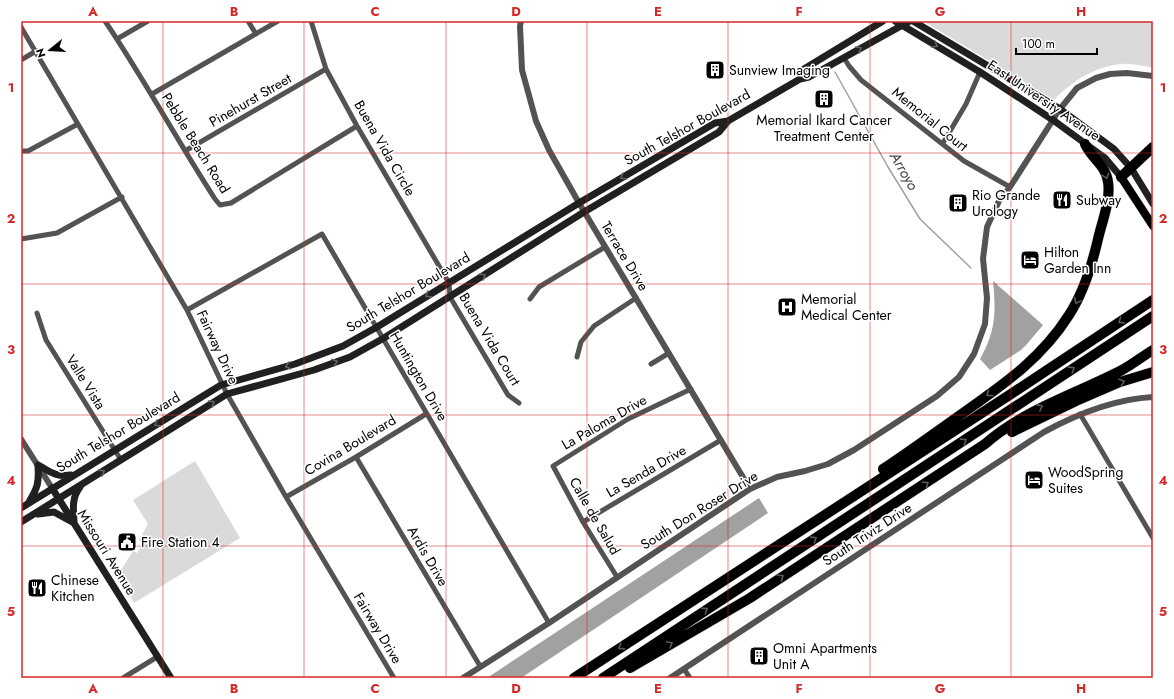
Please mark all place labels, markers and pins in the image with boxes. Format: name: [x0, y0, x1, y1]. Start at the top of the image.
building icon: Sunview Imaging: [704, 59, 726, 81]
place label: Sunview Imaging: [729, 60, 830, 80]
building icon: Memorial Ikard Cancer Treatment Center: [813, 88, 835, 110]
place label: Memorial Ikard Cancer Treatment Center: [756, 110, 892, 146]
place label: Rio Grande Urology: [972, 185, 1040, 221]
restaurant icon: Subway: [1051, 189, 1073, 211]
place label: Subway: [1076, 190, 1122, 210]
building icon: Rio Grande Urology: [947, 192, 969, 214]
place label: Hilton Garden Inn: [1044, 242, 1111, 278]
hotel icon: Hilton Garden Inn: [1019, 249, 1041, 271]
place label: Memorial Medical Center: [801, 289, 892, 325]
hospital icon: Memorial Medical Center: [776, 296, 798, 318]
place label: WoodSpring Suites: [1048, 462, 1123, 498]
hotel icon: WoodSpring Suites: [1023, 469, 1045, 491]
public building icon: Fire Station 4: [116, 531, 138, 553]
place label: Fire Station 4: [141, 532, 220, 552]
place label: Chinese Kitchen: [51, 570, 99, 606]
restaurant icon: Chinese Kitchen: [26, 577, 48, 599]
place label: Omni Apartments Unit A: [773, 638, 877, 674]
building icon: Omni Apartments Unit A: [748, 645, 770, 667]

